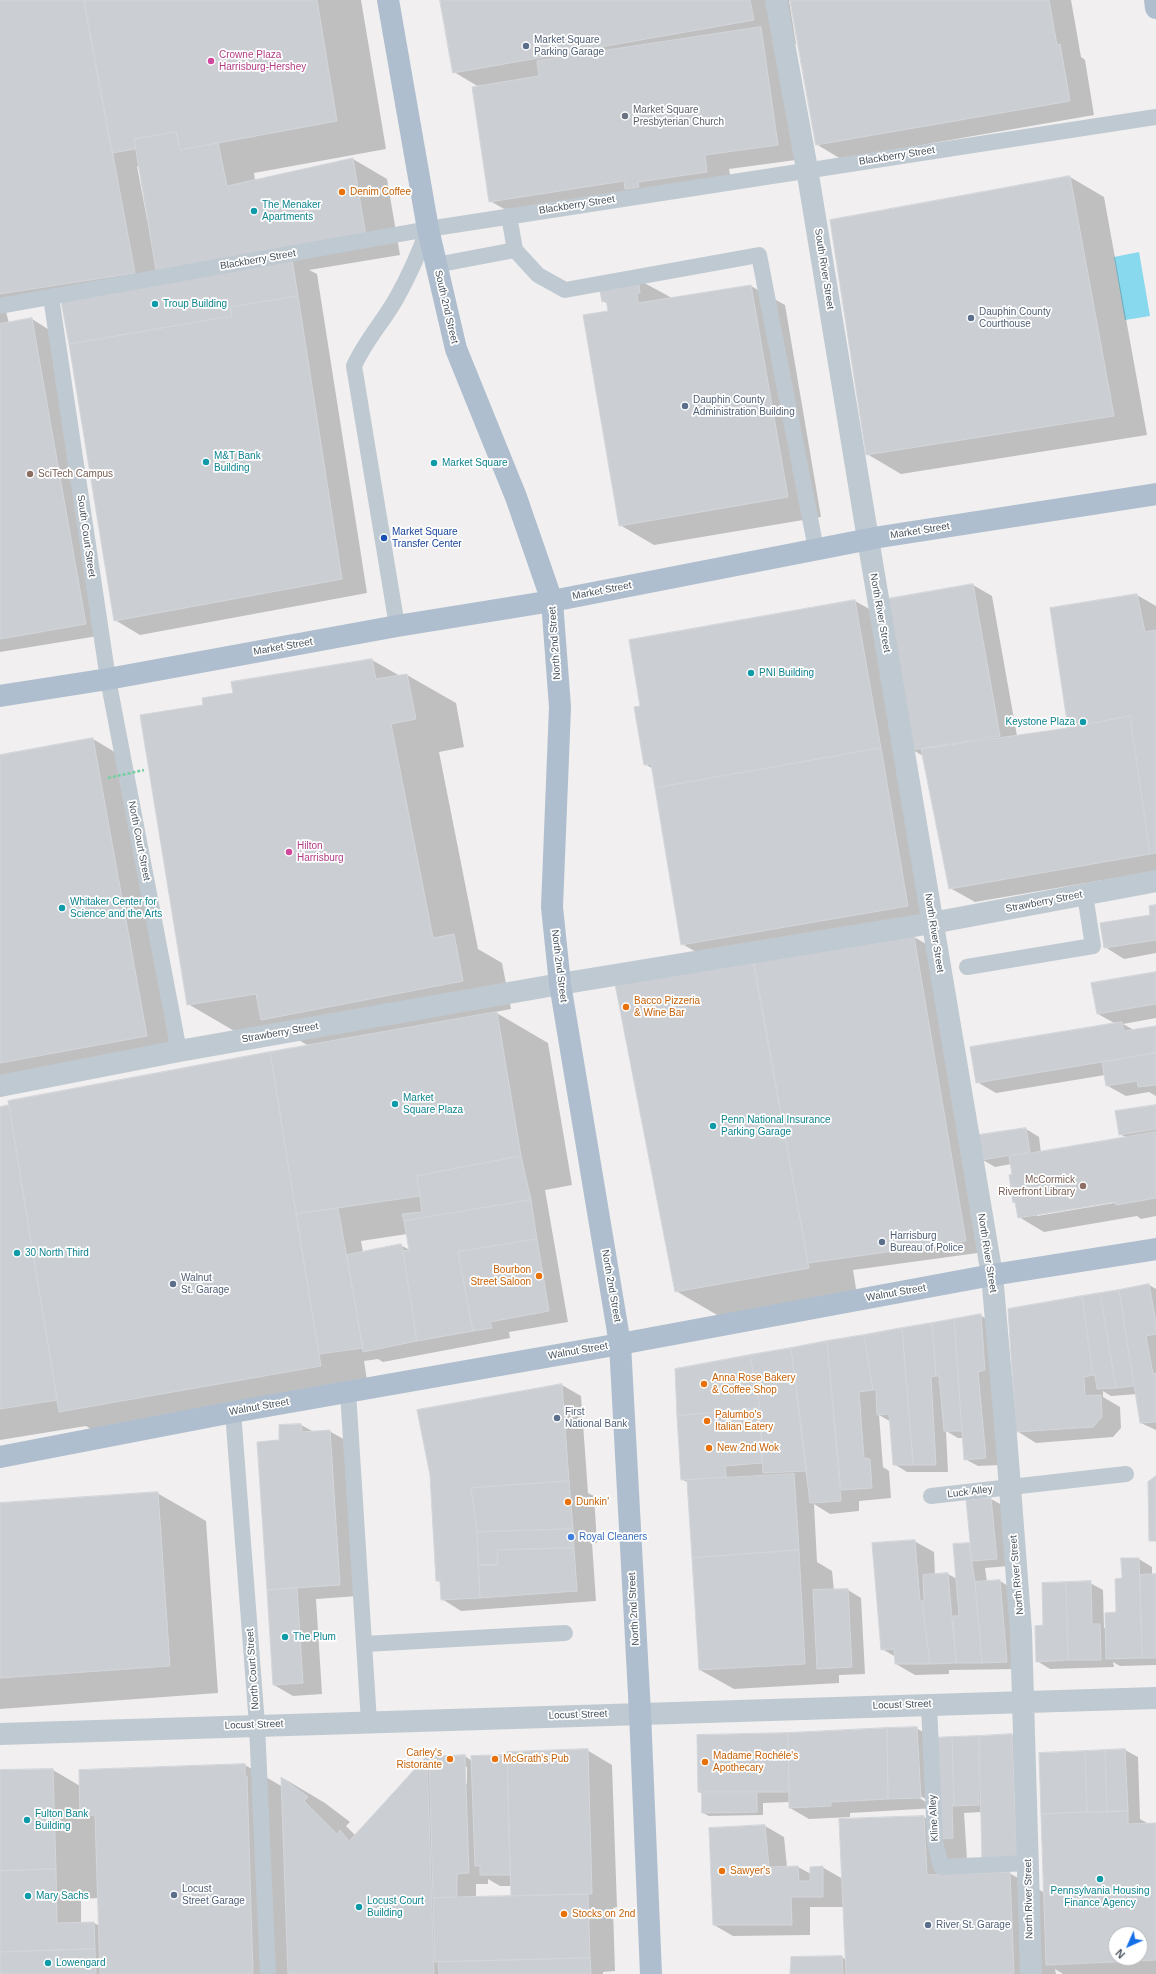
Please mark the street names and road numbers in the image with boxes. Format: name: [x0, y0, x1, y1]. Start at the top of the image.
street label: Blackberry Street: [858, 144, 936, 168]
street label: Blackberry Street: [538, 193, 616, 217]
street label: South River Street: [812, 228, 836, 310]
street label: Blackberry Street: [219, 247, 297, 273]
street label: South 2nd Street: [432, 269, 460, 345]
street label: South Court Street: [74, 494, 98, 578]
street label: Market Street: [889, 520, 951, 542]
street label: North River Street: [867, 573, 893, 653]
street label: Market Street: [571, 579, 633, 603]
street label: North 2nd Street: [546, 606, 564, 680]
street label: Market Street: [252, 636, 314, 658]
street label: North Court Street: [125, 800, 153, 882]
street label: Strawberry Street: [1005, 889, 1083, 915]
street label: North River Street: [922, 893, 946, 973]
street label: North 2nd Street: [549, 929, 569, 1003]
street label: Strawberry Street: [241, 1020, 319, 1046]
street label: North River Street: [975, 1213, 999, 1293]
street label: North 2nd Street: [599, 1249, 623, 1323]
street label: Walnut Street: [865, 1282, 927, 1304]
street label: Walnut Street: [547, 1340, 609, 1362]
street label: Walnut Street: [228, 1396, 290, 1418]
street label: Luck Alley: [947, 1483, 993, 1501]
street label: North River Street: [1008, 1535, 1026, 1615]
street label: North 2nd Street: [626, 1572, 642, 1646]
street label: North Court Street: [244, 1628, 262, 1710]
street label: Locust Street: [872, 1698, 932, 1712]
street label: Locust Street: [548, 1708, 608, 1722]
street label: Locust Street: [224, 1718, 284, 1732]
street label: Kline Alley: [927, 1794, 941, 1842]
street label: North River Street: [1022, 1859, 1036, 1939]

